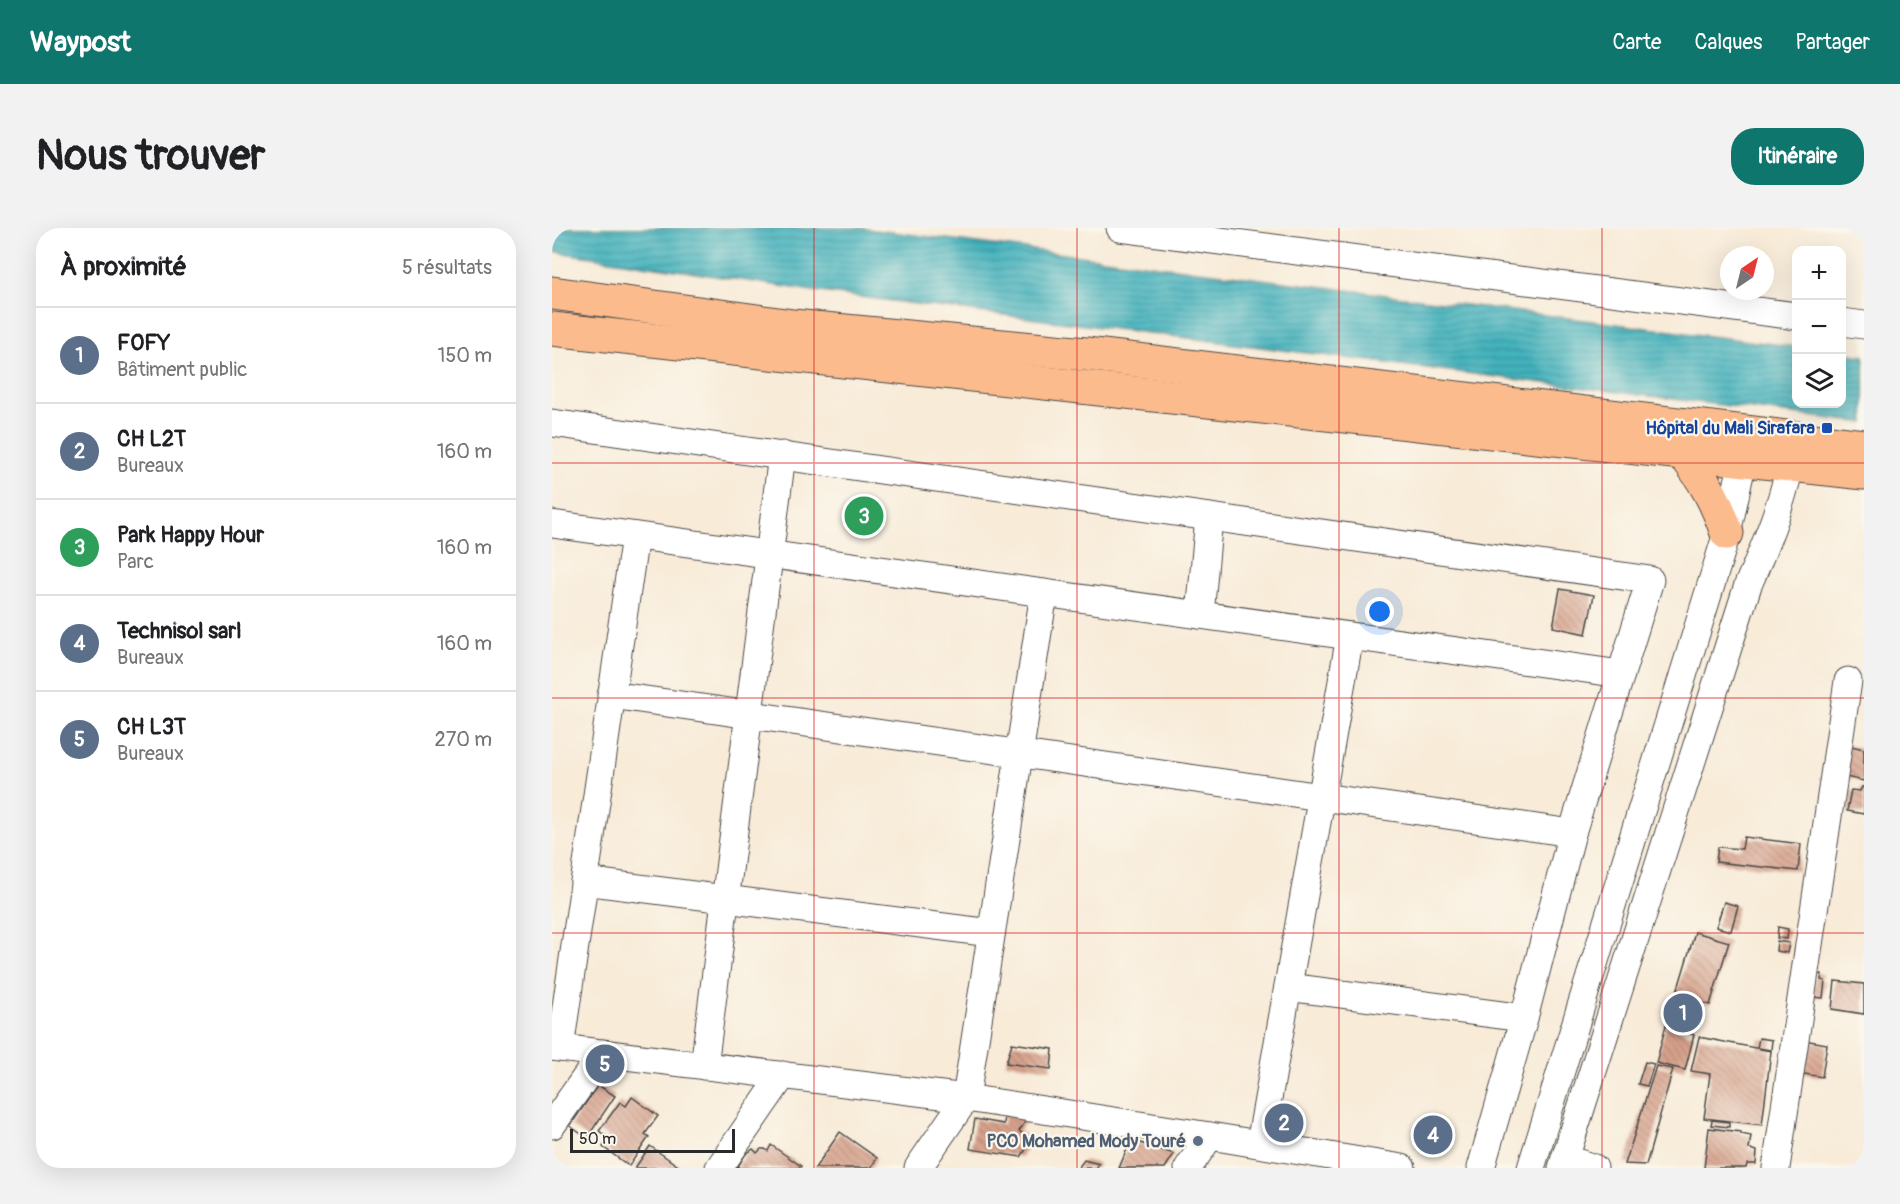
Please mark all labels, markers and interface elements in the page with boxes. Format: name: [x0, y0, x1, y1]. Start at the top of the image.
text: Waypost: [30, 25, 131, 60]
text: Carte: [1612, 29, 1661, 56]
text: Calques: [1694, 29, 1762, 56]
text: Partager: [1795, 29, 1870, 56]
button: Itinéraire: [1731, 128, 1864, 185]
text: Nous trouver: [36, 130, 265, 182]
north arrow: [1720, 246, 1774, 300]
map controls: [1792, 246, 1846, 408]
button: +: [1792, 246, 1846, 300]
text: À proximité: [60, 251, 187, 283]
text: 5 résultats: [402, 255, 492, 280]
button: −: [1792, 300, 1846, 354]
text: FOFY: [117, 329, 170, 357]
text: 1: [76, 343, 83, 368]
text: 150 m: [438, 343, 492, 368]
button: layers: [1792, 354, 1846, 408]
text: Bâtiment public: [117, 357, 247, 382]
place label: Hôpital du Mali Sirafara: [1645, 417, 1816, 440]
marker: Hôpital du Mali Sirafara: [1820, 421, 1834, 435]
text: CH L2T: [117, 425, 186, 453]
text: 2: [74, 439, 85, 464]
text: 160 m: [437, 439, 492, 464]
text: Bureaux: [117, 453, 184, 478]
pin: 3: [844, 494, 884, 538]
text: Park Happy Hour: [117, 521, 264, 549]
text: 3: [74, 535, 85, 560]
text: 160 m: [437, 535, 492, 560]
text: Parc: [117, 549, 154, 574]
your location: [1365, 597, 1394, 626]
text: Technisol sarl: [117, 617, 241, 645]
text: 4: [74, 631, 85, 656]
text: 160 m: [437, 631, 492, 656]
text: Bureaux: [117, 645, 184, 670]
text: CH L3T: [117, 713, 186, 741]
text: 5: [74, 727, 85, 752]
text: 270 m: [434, 727, 492, 752]
text: Bureaux: [117, 741, 184, 766]
pin: 1: [1664, 990, 1702, 1036]
pin: 5: [586, 1042, 624, 1086]
pin: 2: [1264, 1100, 1304, 1146]
pin: 4: [1414, 1112, 1452, 1158]
scale bar: [570, 1126, 735, 1154]
text: 50 m: [579, 1129, 616, 1149]
place label: PCO Mohamed Mody Touré: [986, 1130, 1186, 1153]
marker: PCO Mohamed Mody Touré: [1191, 1134, 1205, 1148]

